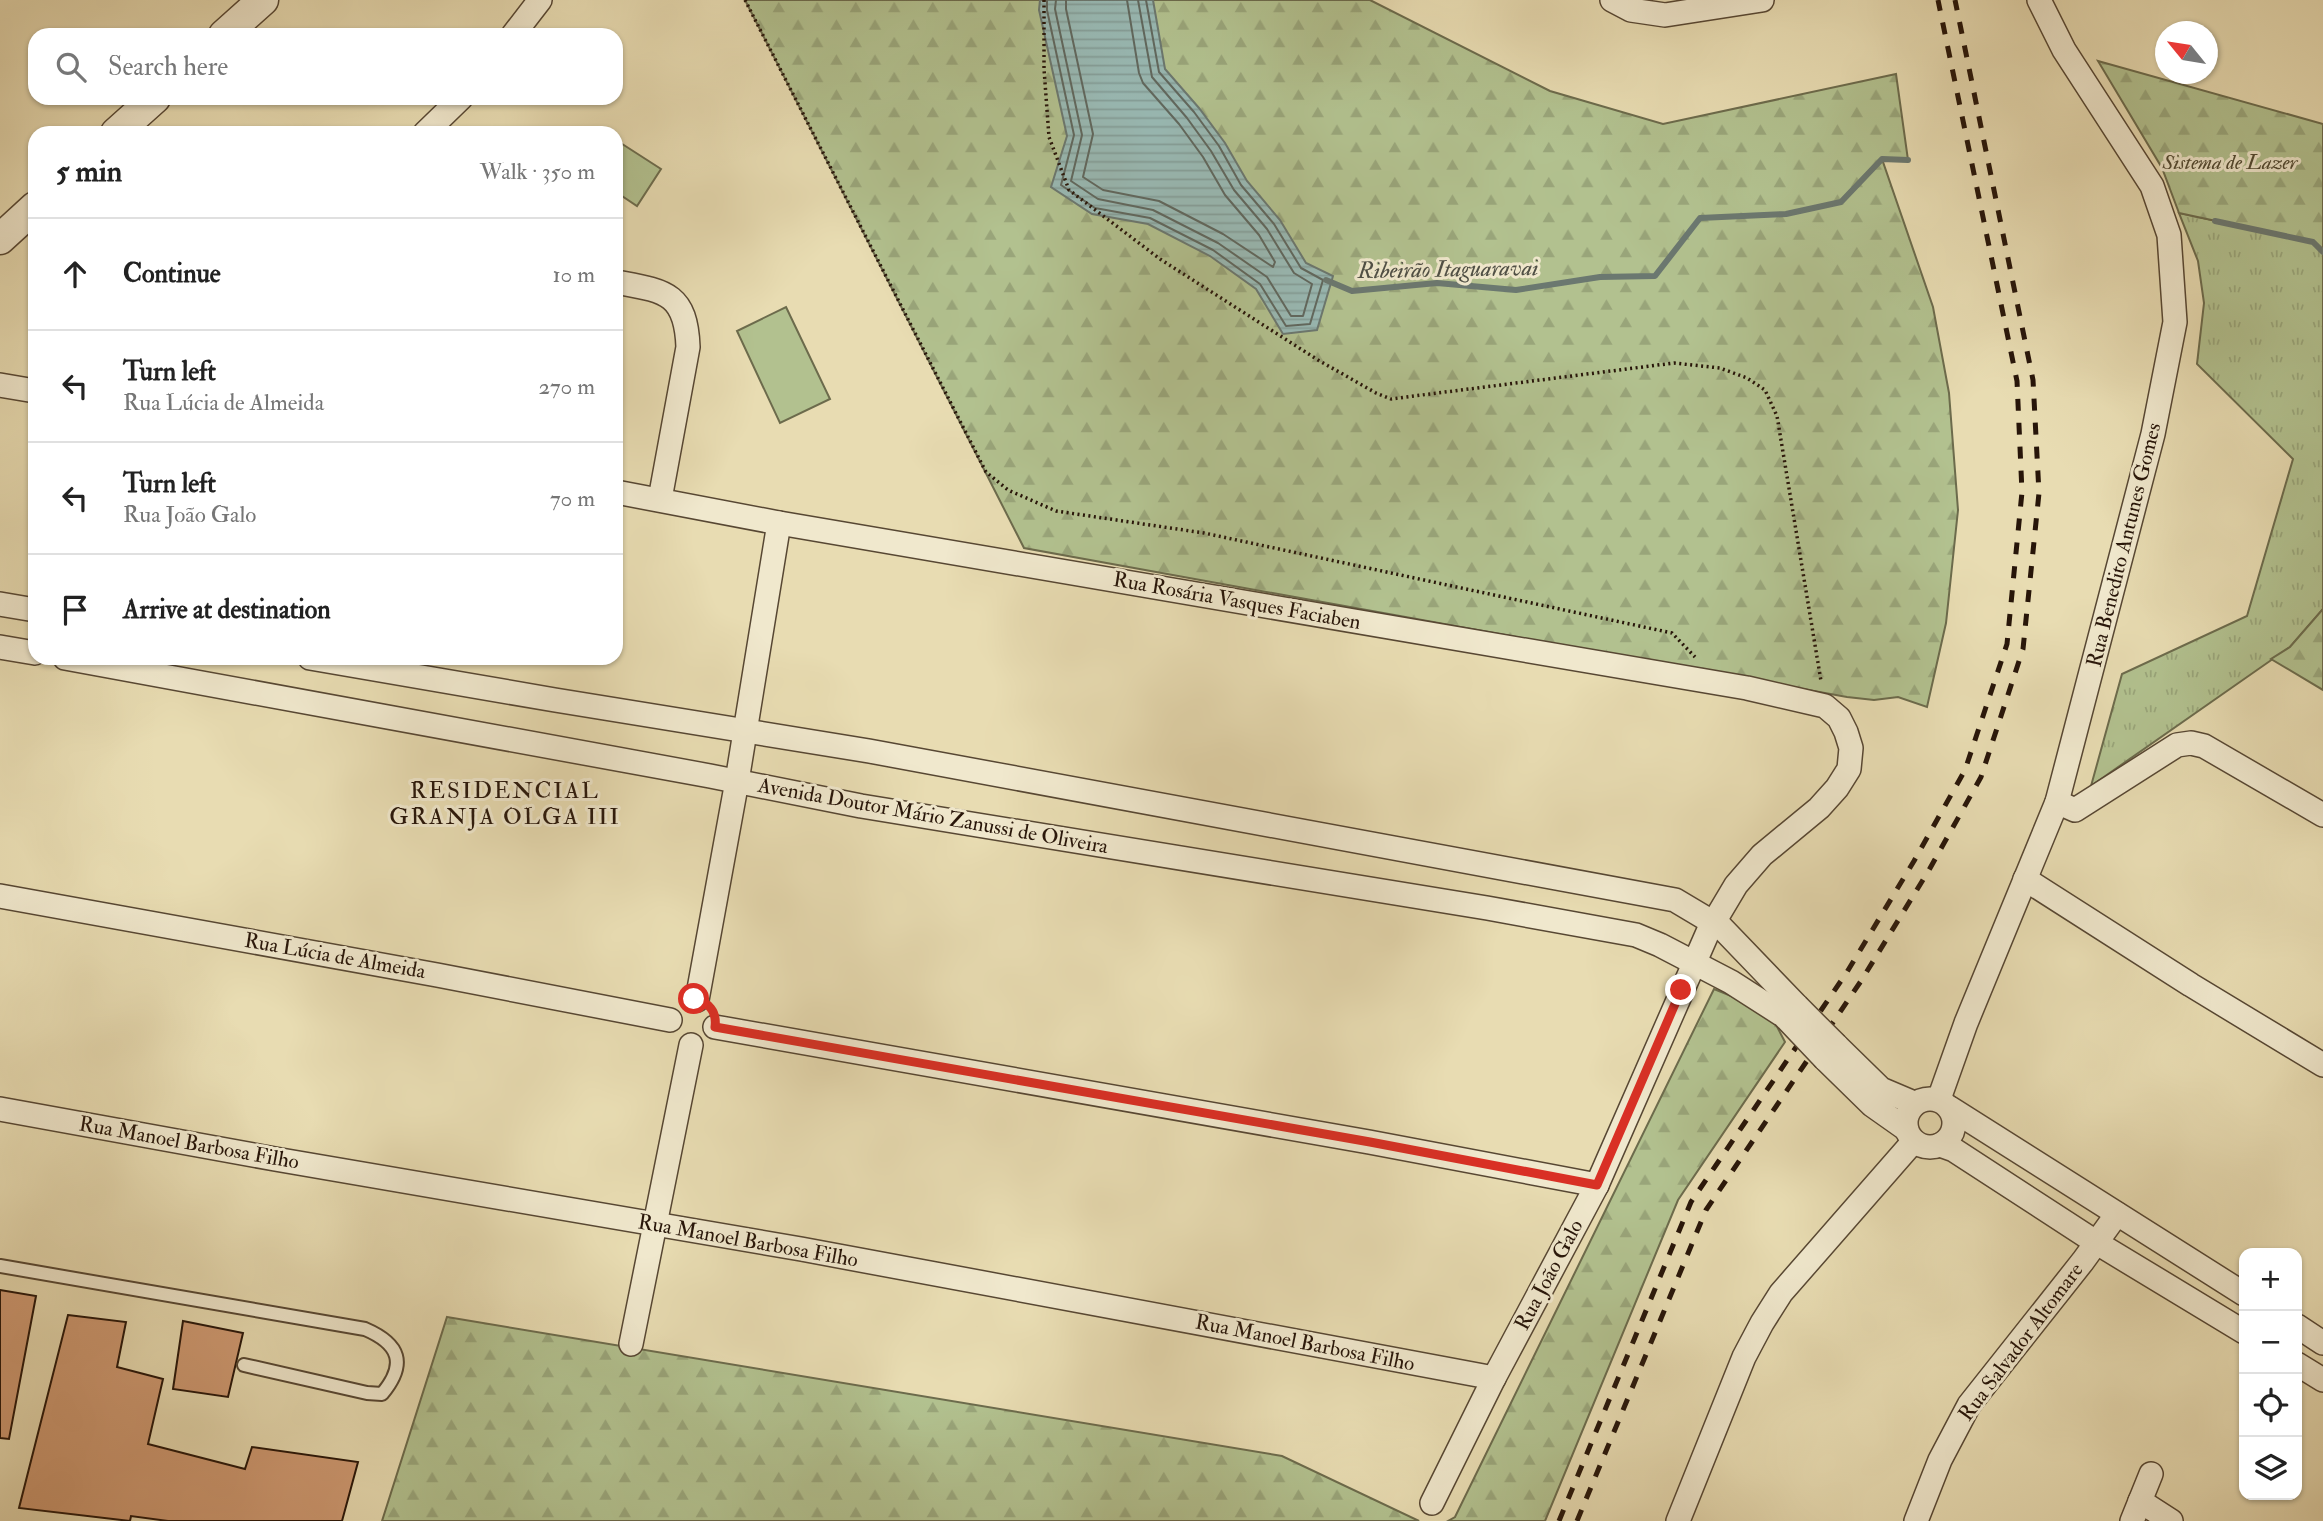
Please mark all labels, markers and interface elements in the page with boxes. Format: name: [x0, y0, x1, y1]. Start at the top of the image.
north arrow: [2155, 21, 2218, 84]
search box: [28, 28, 623, 105]
icon: search: [52, 48, 90, 86]
text: Search here: [108, 51, 228, 83]
park label: Sistema de Lazer: [2162, 149, 2299, 176]
text: 5 min: [56, 153, 122, 190]
text: Walk · 350 m: [480, 157, 595, 186]
water label: Ribeirão Itaguaravai: [1356, 253, 1539, 285]
icon: ahead: [56, 255, 94, 293]
text: Continue: [123, 258, 221, 290]
text: 10 m: [552, 260, 595, 289]
text: Turn left: [123, 356, 216, 388]
icon: left: [56, 367, 94, 405]
text: 270 m: [538, 372, 595, 401]
text: Rua Lúcia de Almeida: [123, 388, 324, 417]
street label: Rua Benedito Antunes Gomes: [2081, 420, 2167, 670]
text: Turn left: [123, 468, 216, 500]
icon: left: [56, 479, 94, 517]
text: 70 m: [550, 484, 595, 513]
text: Rua João Galo: [123, 500, 256, 529]
street label: Rua Rosária Vasques Faciaben: [1111, 566, 1363, 636]
icon: arrive: [56, 591, 94, 629]
text: Arrive at destination: [123, 594, 331, 626]
street label: Avenida Doutor Mário Zanussi de Oliveira: [755, 772, 1111, 860]
district label: RESIDENCIAL GRANJA OLGA III: [389, 776, 621, 831]
street label: Rua Lúcia de Almeida: [242, 927, 428, 985]
route end: [1665, 974, 1696, 1005]
route start: [678, 983, 709, 1014]
street label: Rua Manoel Barbosa Filho: [77, 1110, 301, 1176]
street label: Rua Manoel Barbosa Filho: [636, 1208, 860, 1274]
street label: Rua João Galo: [1508, 1215, 1590, 1335]
map controls: [2239, 1248, 2302, 1500]
button: +: [2239, 1248, 2302, 1311]
street label: Rua Salvador Altomare: [1953, 1257, 2090, 1427]
street label: Rua Manoel Barbosa Filho: [1193, 1308, 1417, 1378]
button: −: [2239, 1311, 2302, 1374]
button: locate: [2239, 1374, 2302, 1437]
button: layers: [2239, 1437, 2302, 1500]

